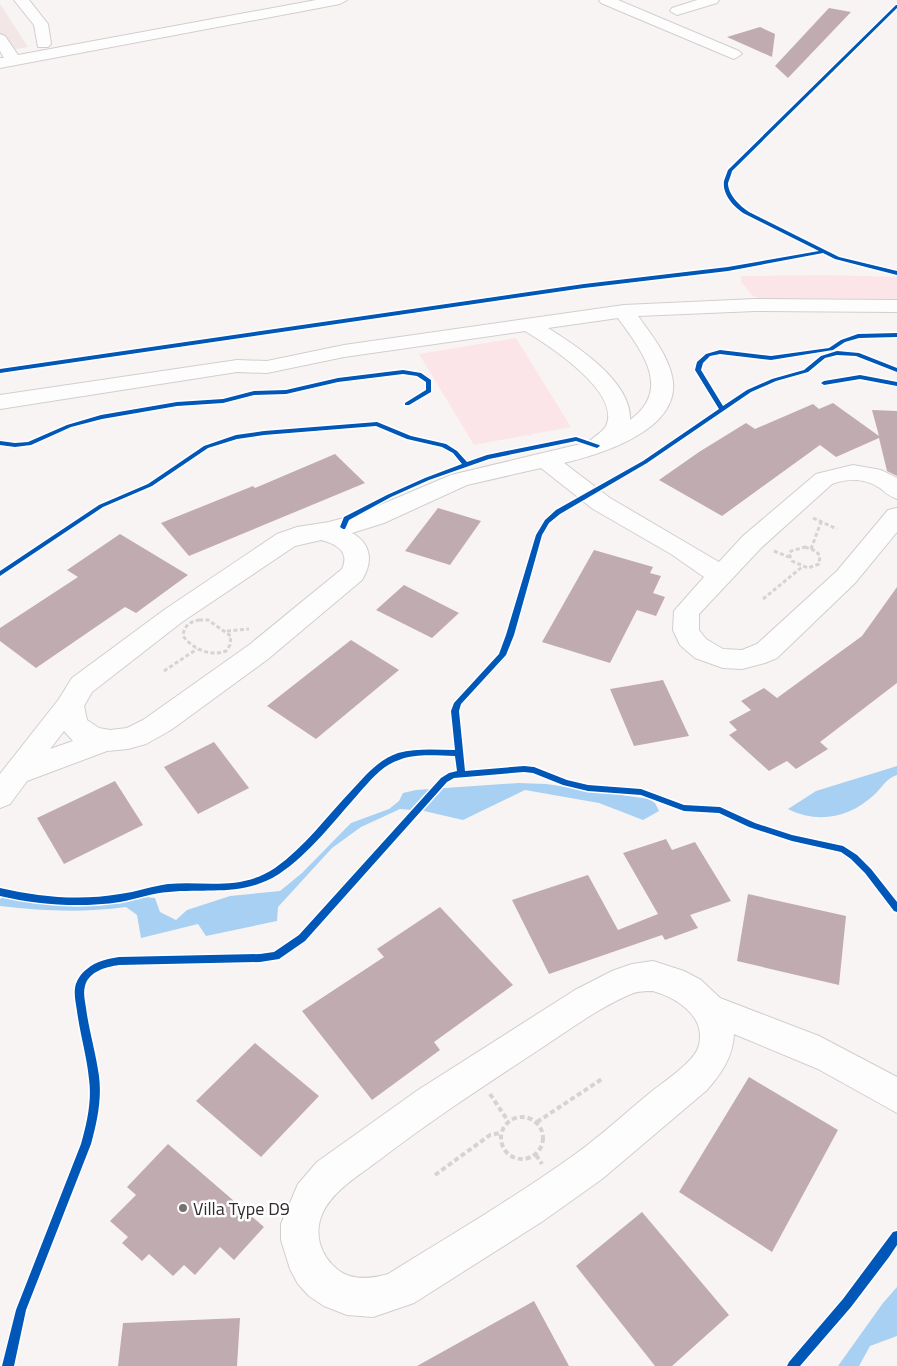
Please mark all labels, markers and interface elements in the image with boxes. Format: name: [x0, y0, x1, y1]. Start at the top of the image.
place label: Villa Type D9: [193, 1195, 290, 1222]
marker: Villa Type D9: [177, 1202, 189, 1214]

